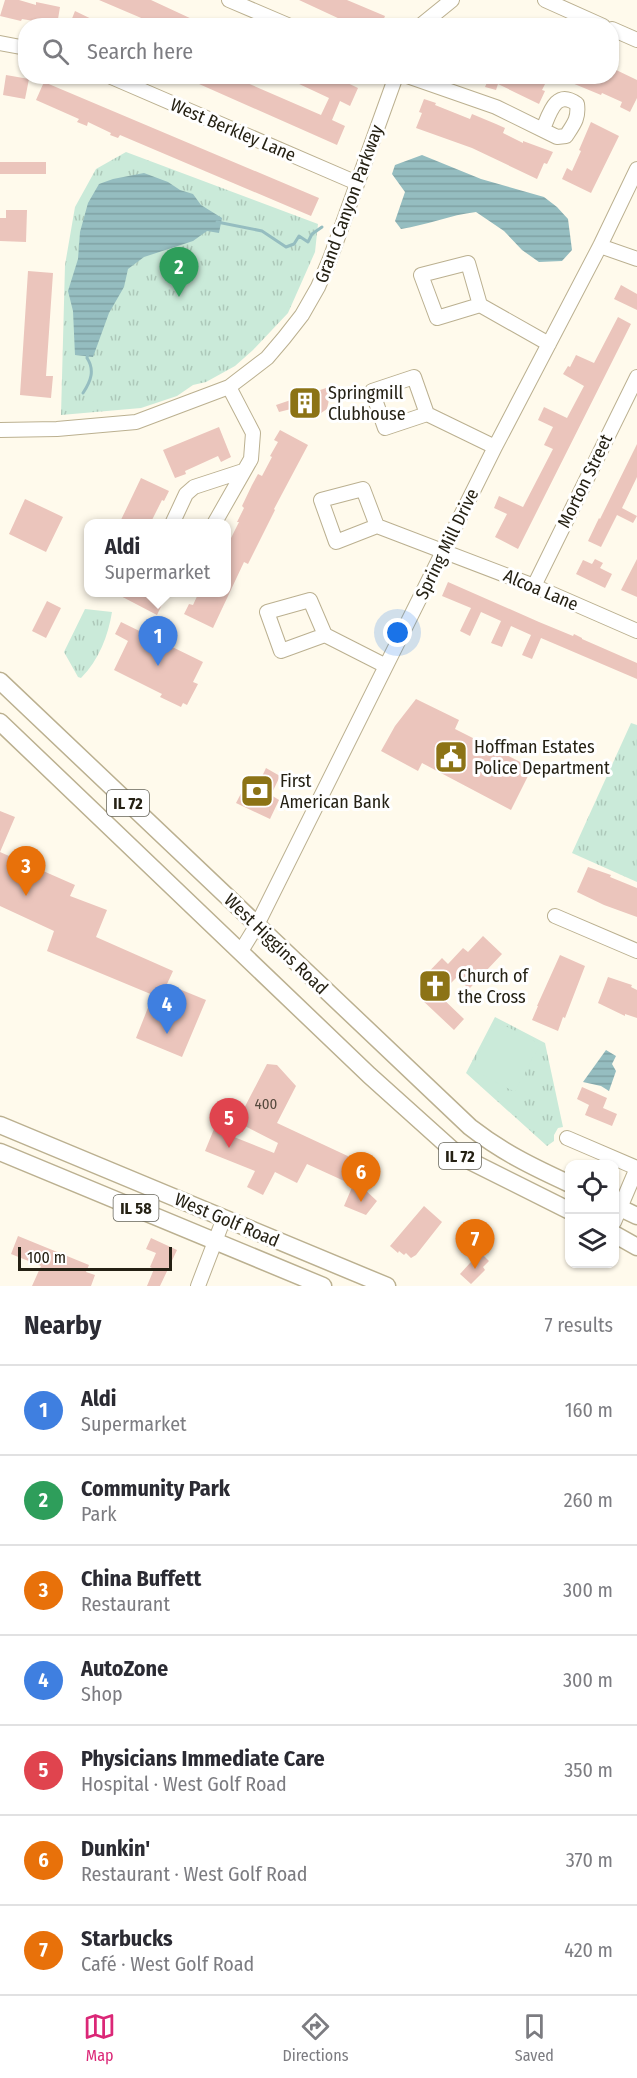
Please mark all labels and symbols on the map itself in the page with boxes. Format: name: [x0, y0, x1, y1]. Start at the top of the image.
street label: West Berkley Lane: [167, 94, 299, 166]
street label: Grand Canyon Parkway: [310, 122, 388, 286]
pin: 2: [160, 248, 198, 297]
place label: Springmill Clubhouse: [328, 382, 406, 425]
building icon: Springmill Clubhouse: [287, 385, 323, 421]
street label: Morton Street: [553, 430, 617, 531]
street label: Spring Mill Drive: [411, 485, 483, 603]
street label: Alcoa Lane: [500, 564, 582, 616]
pin: 1: [138, 616, 178, 666]
your location: [383, 618, 412, 647]
place label: Hoffman Estates Police Department: [474, 736, 610, 779]
public building icon: Hoffman Estates Police Department: [433, 739, 469, 775]
place label: First American Bank: [280, 770, 390, 813]
bank icon: First American Bank: [239, 773, 275, 809]
road number: IL 72: [107, 790, 149, 816]
pin: 3: [6, 846, 46, 896]
street label: West Higgins Road: [220, 889, 332, 999]
place label: Church of the Cross: [458, 965, 530, 1008]
church icon: Church of the Cross: [417, 968, 453, 1004]
pin: 4: [148, 984, 186, 1034]
house number: 400: [255, 1095, 277, 1113]
pin: 5: [210, 1098, 248, 1148]
road number: IL 72: [439, 1143, 481, 1169]
pin: 6: [342, 1152, 380, 1202]
street label: West Golf Road: [171, 1188, 283, 1252]
road number: IL 58: [114, 1195, 158, 1221]
pin: 7: [456, 1220, 494, 1269]
scale bar: [18, 1244, 172, 1272]

